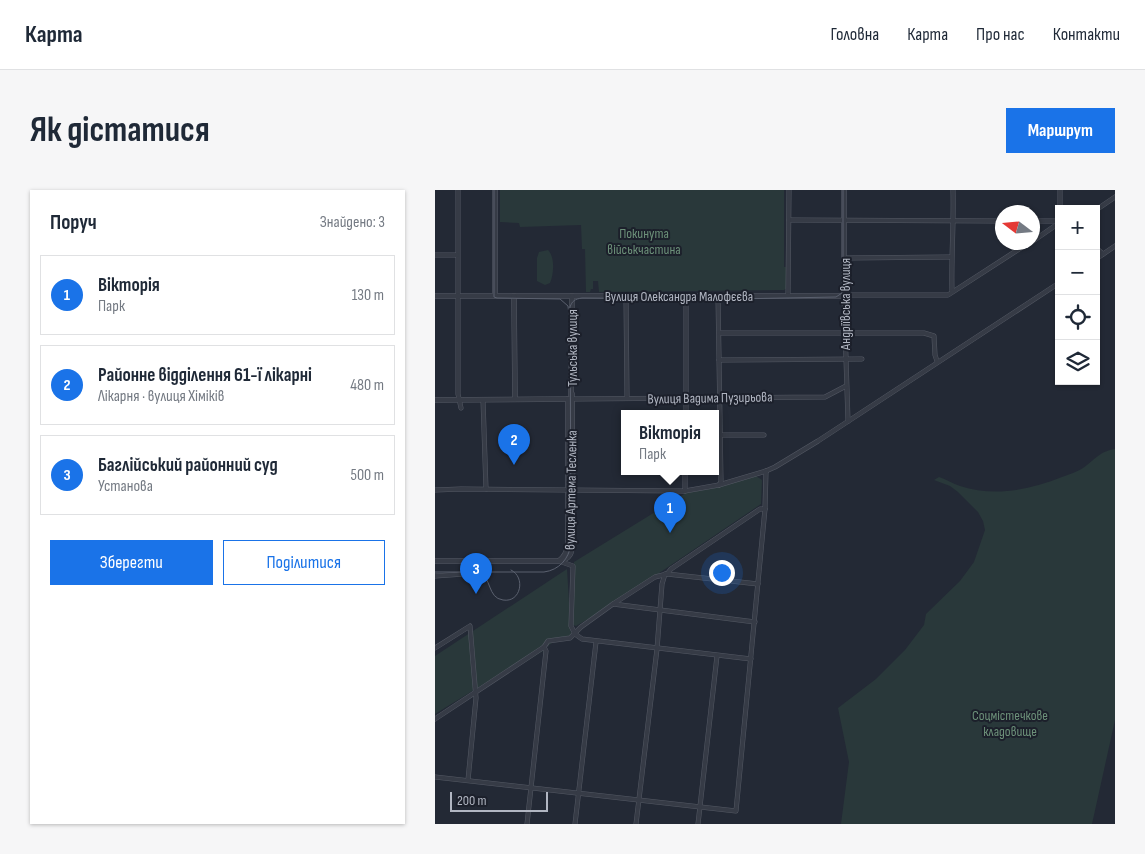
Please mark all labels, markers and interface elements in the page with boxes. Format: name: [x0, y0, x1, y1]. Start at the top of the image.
text: Карта: [25, 20, 83, 49]
text: Головна: [831, 24, 879, 45]
text: Карта: [907, 24, 948, 45]
text: Про нас: [976, 24, 1025, 45]
text: Контакти: [1053, 24, 1120, 45]
button: Маршрут: [1006, 108, 1115, 153]
text: Як дістатися: [30, 109, 210, 152]
north arrow: [995, 205, 1040, 250]
map controls: [1055, 205, 1100, 385]
button: +: [1055, 205, 1100, 250]
text: Поруч: [50, 210, 97, 235]
text: Знайдено: 3: [320, 213, 385, 232]
park label: Покинута військчастина: [607, 225, 681, 258]
button: −: [1055, 250, 1100, 295]
street label: Андріївська вулиця: [837, 258, 854, 351]
text: Вікторія: [98, 274, 160, 297]
text: 1: [64, 286, 70, 305]
text: 130 m: [352, 286, 384, 305]
street label: Вулиця Олександра Малофєєва: [605, 288, 753, 305]
button: locate: [1055, 295, 1100, 340]
text: Парк: [98, 297, 125, 316]
street label: Тульська вулиця: [564, 309, 581, 387]
button: layers: [1055, 340, 1100, 385]
text: Районне відділення 61-ї лікарні: [98, 364, 312, 387]
text: 2: [63, 376, 71, 395]
text: 480 m: [350, 376, 384, 395]
text: Лікарня · вулиця Хіміків: [98, 387, 224, 406]
street label: Вулиця Вадима Пузирьова: [647, 388, 773, 408]
popup: [621, 410, 719, 475]
text: Вікторія: [639, 422, 701, 445]
pin: 2: [498, 424, 530, 465]
street label: вулиця Артема Тесленка: [561, 430, 581, 550]
text: Парк: [639, 445, 666, 464]
text: Баглійський районний суд: [98, 454, 278, 477]
text: 3: [63, 466, 71, 485]
text: 500 m: [350, 466, 384, 485]
text: Установа: [98, 477, 153, 496]
pin: 1: [654, 492, 686, 533]
button: Зберегти: [50, 540, 213, 585]
button: Поділитися: [223, 540, 385, 585]
pin: 3: [460, 553, 492, 594]
your location: [709, 560, 735, 586]
park label: Соцмістечкове кладовище: [972, 707, 1048, 740]
scale bar: [450, 789, 547, 812]
text: 200 m: [457, 792, 486, 809]

